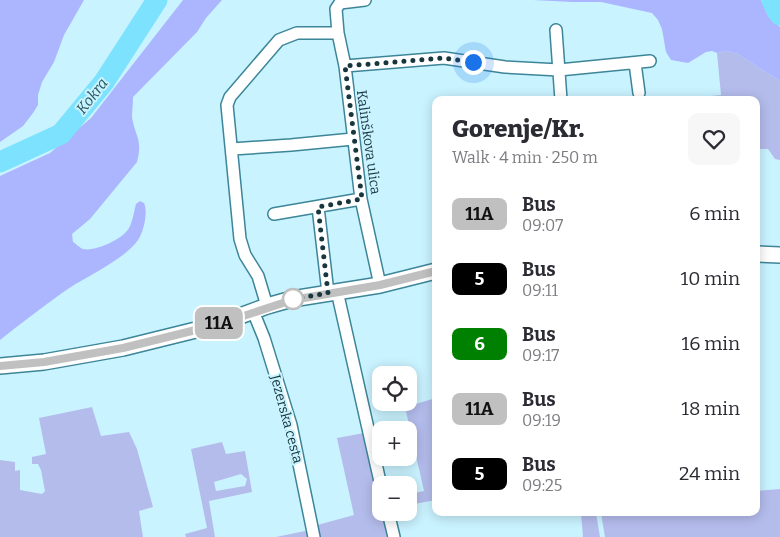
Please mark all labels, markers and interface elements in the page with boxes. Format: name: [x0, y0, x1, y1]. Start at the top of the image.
your location: [461, 50, 486, 75]
water label: Kokra: [72, 74, 112, 118]
street label: Kalinškova ulica: [353, 89, 384, 196]
button: heart: [688, 113, 740, 165]
text: Gorenje/Kr.: [452, 115, 584, 143]
text: Walk · 4 min · 250 m: [452, 148, 598, 167]
text: Bus: [522, 193, 556, 216]
text: 6 min: [689, 202, 740, 225]
text: 11A: [465, 203, 494, 225]
text: 09:07: [522, 216, 563, 235]
text: Bus: [522, 258, 556, 281]
text: 10 min: [680, 267, 740, 290]
text: 5: [475, 268, 484, 290]
text: 09:11: [522, 281, 558, 300]
unlabelled marker: [282, 288, 304, 310]
line badge: 11A: [190, 307, 248, 339]
text: 11A: [205, 312, 233, 334]
text: Bus: [522, 323, 556, 346]
text: 16 min: [682, 332, 740, 355]
text: 6: [474, 333, 485, 355]
text: 09:17: [522, 346, 559, 365]
map controls: [372, 366, 417, 521]
button: locate: [372, 366, 417, 411]
street label: Jezerska cesta: [266, 372, 307, 466]
text: Bus: [522, 388, 556, 411]
text: 18 min: [681, 397, 740, 420]
text: 11A: [465, 398, 494, 420]
text: 09:19: [522, 411, 561, 430]
button: +: [372, 421, 417, 466]
text: Bus: [522, 453, 556, 476]
text: 24 min: [679, 462, 740, 485]
text: 5: [475, 463, 484, 485]
button: −: [372, 476, 417, 521]
text: 09:25: [522, 476, 562, 495]

